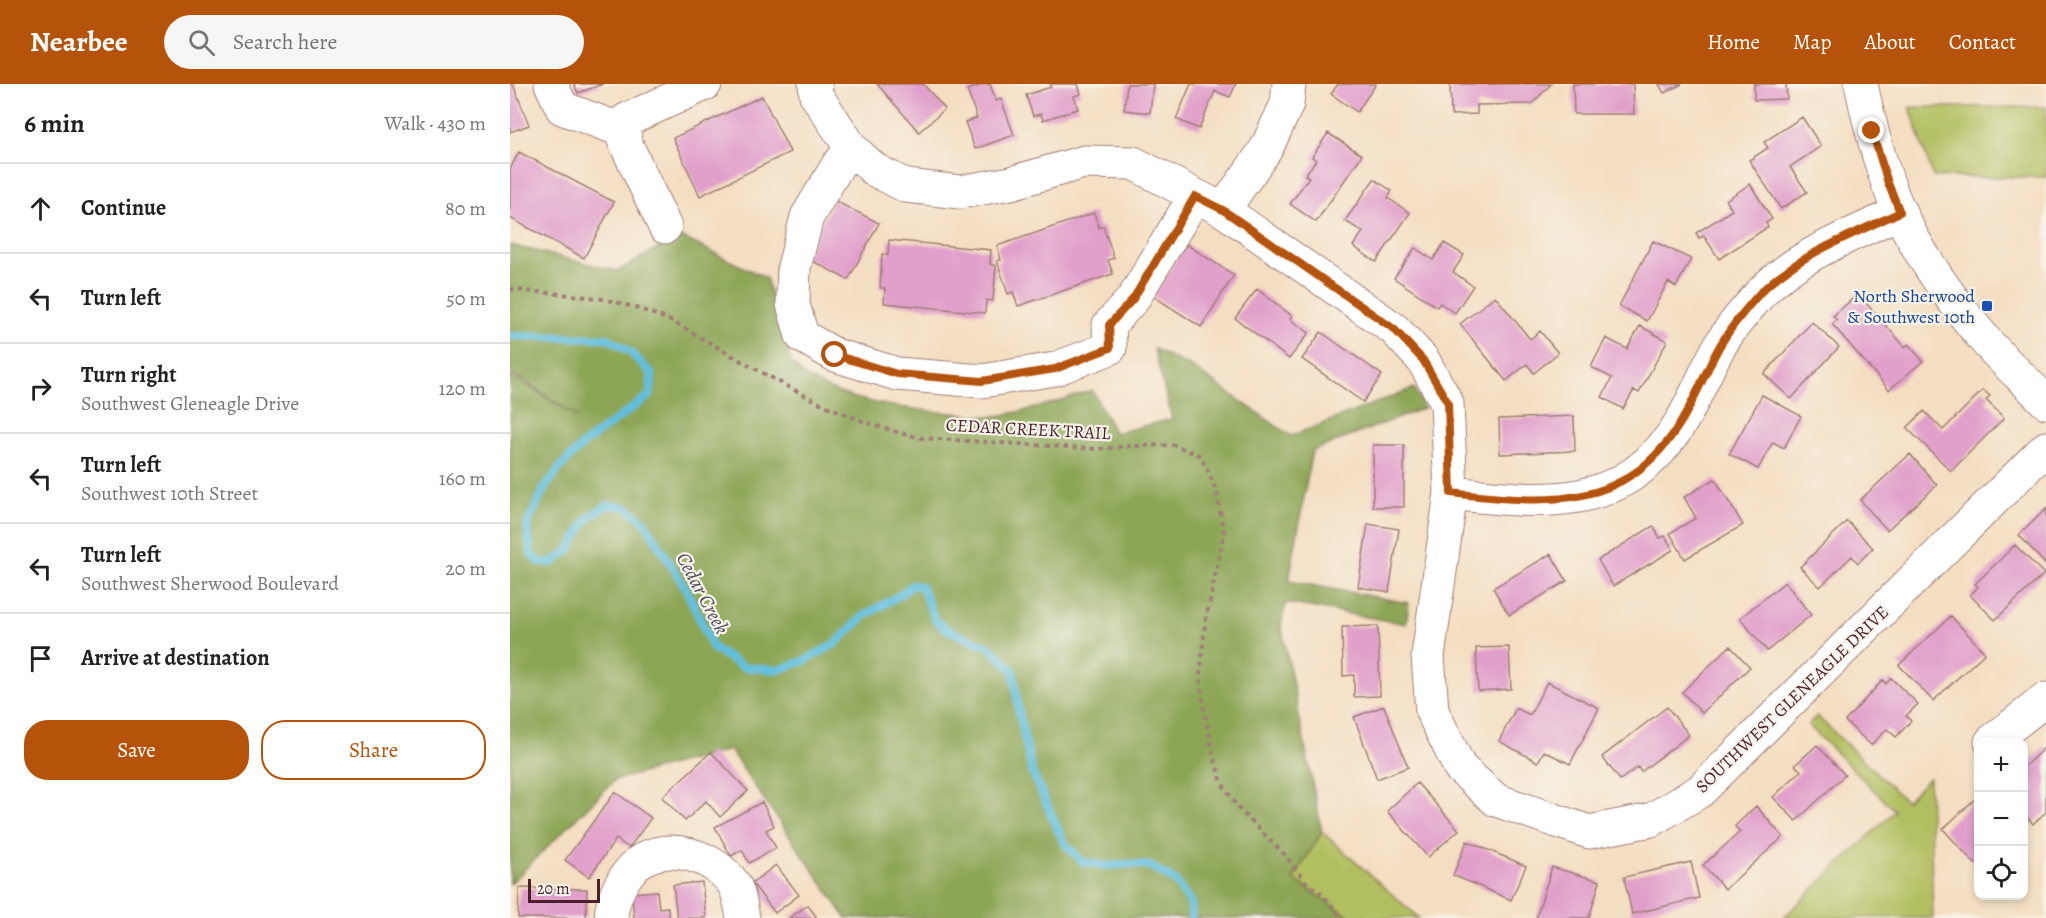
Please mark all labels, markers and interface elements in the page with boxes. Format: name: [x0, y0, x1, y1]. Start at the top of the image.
search box: [164, 15, 584, 69]
text: Nearbee: [30, 23, 128, 61]
icon: search: [185, 26, 218, 59]
text: Search here: [233, 27, 337, 57]
text: Home: [1707, 28, 1760, 56]
text: Map: [1793, 28, 1831, 56]
text: About: [1864, 28, 1916, 56]
text: Contact: [1949, 28, 2016, 56]
text: 6 min: [24, 106, 85, 141]
text: Walk · 430 m: [384, 110, 486, 137]
route end: [1858, 117, 1884, 143]
icon: ahead: [24, 192, 57, 225]
text: Continue: [81, 193, 166, 223]
text: 80 m: [445, 195, 486, 222]
icon: left: [24, 282, 57, 315]
text: Turn left: [81, 283, 161, 313]
place label: North Sherwood & Southwest 10th: [1847, 284, 1975, 329]
text: 50 m: [446, 285, 486, 312]
marker: North Sherwood & Southwest 10th: [1980, 299, 1994, 313]
route start: [821, 341, 847, 367]
text: Turn right: [81, 360, 177, 390]
icon: right: [24, 372, 57, 405]
text: 120 m: [438, 375, 486, 402]
text: Southwest Gleneagle Drive: [81, 390, 299, 417]
street label: CEDAR CREEK TRAIL: [945, 413, 1112, 445]
text: Turn left: [81, 450, 161, 480]
icon: left: [24, 462, 57, 495]
text: 160 m: [439, 465, 486, 492]
text: Southwest 10th Street: [81, 480, 258, 507]
text: Turn left: [81, 540, 161, 570]
water label: Cedar Creek: [670, 548, 735, 639]
icon: left: [24, 552, 57, 585]
text: 20 m: [445, 555, 486, 582]
text: Southwest Sherwood Boulevard: [81, 570, 339, 597]
street label: SOUTHWEST GLENEAGLE DRIVE: [1690, 600, 1894, 798]
icon: arrive: [24, 642, 57, 675]
text: Arrive at destination: [81, 643, 270, 673]
button: Save: [24, 720, 249, 780]
button: Share: [261, 720, 486, 780]
map controls: [1974, 738, 2028, 900]
button: +: [1974, 738, 2028, 792]
button: −: [1974, 792, 2028, 846]
button: locate: [1974, 846, 2028, 900]
scale bar: [528, 876, 600, 904]
text: 20 m: [537, 878, 570, 900]

